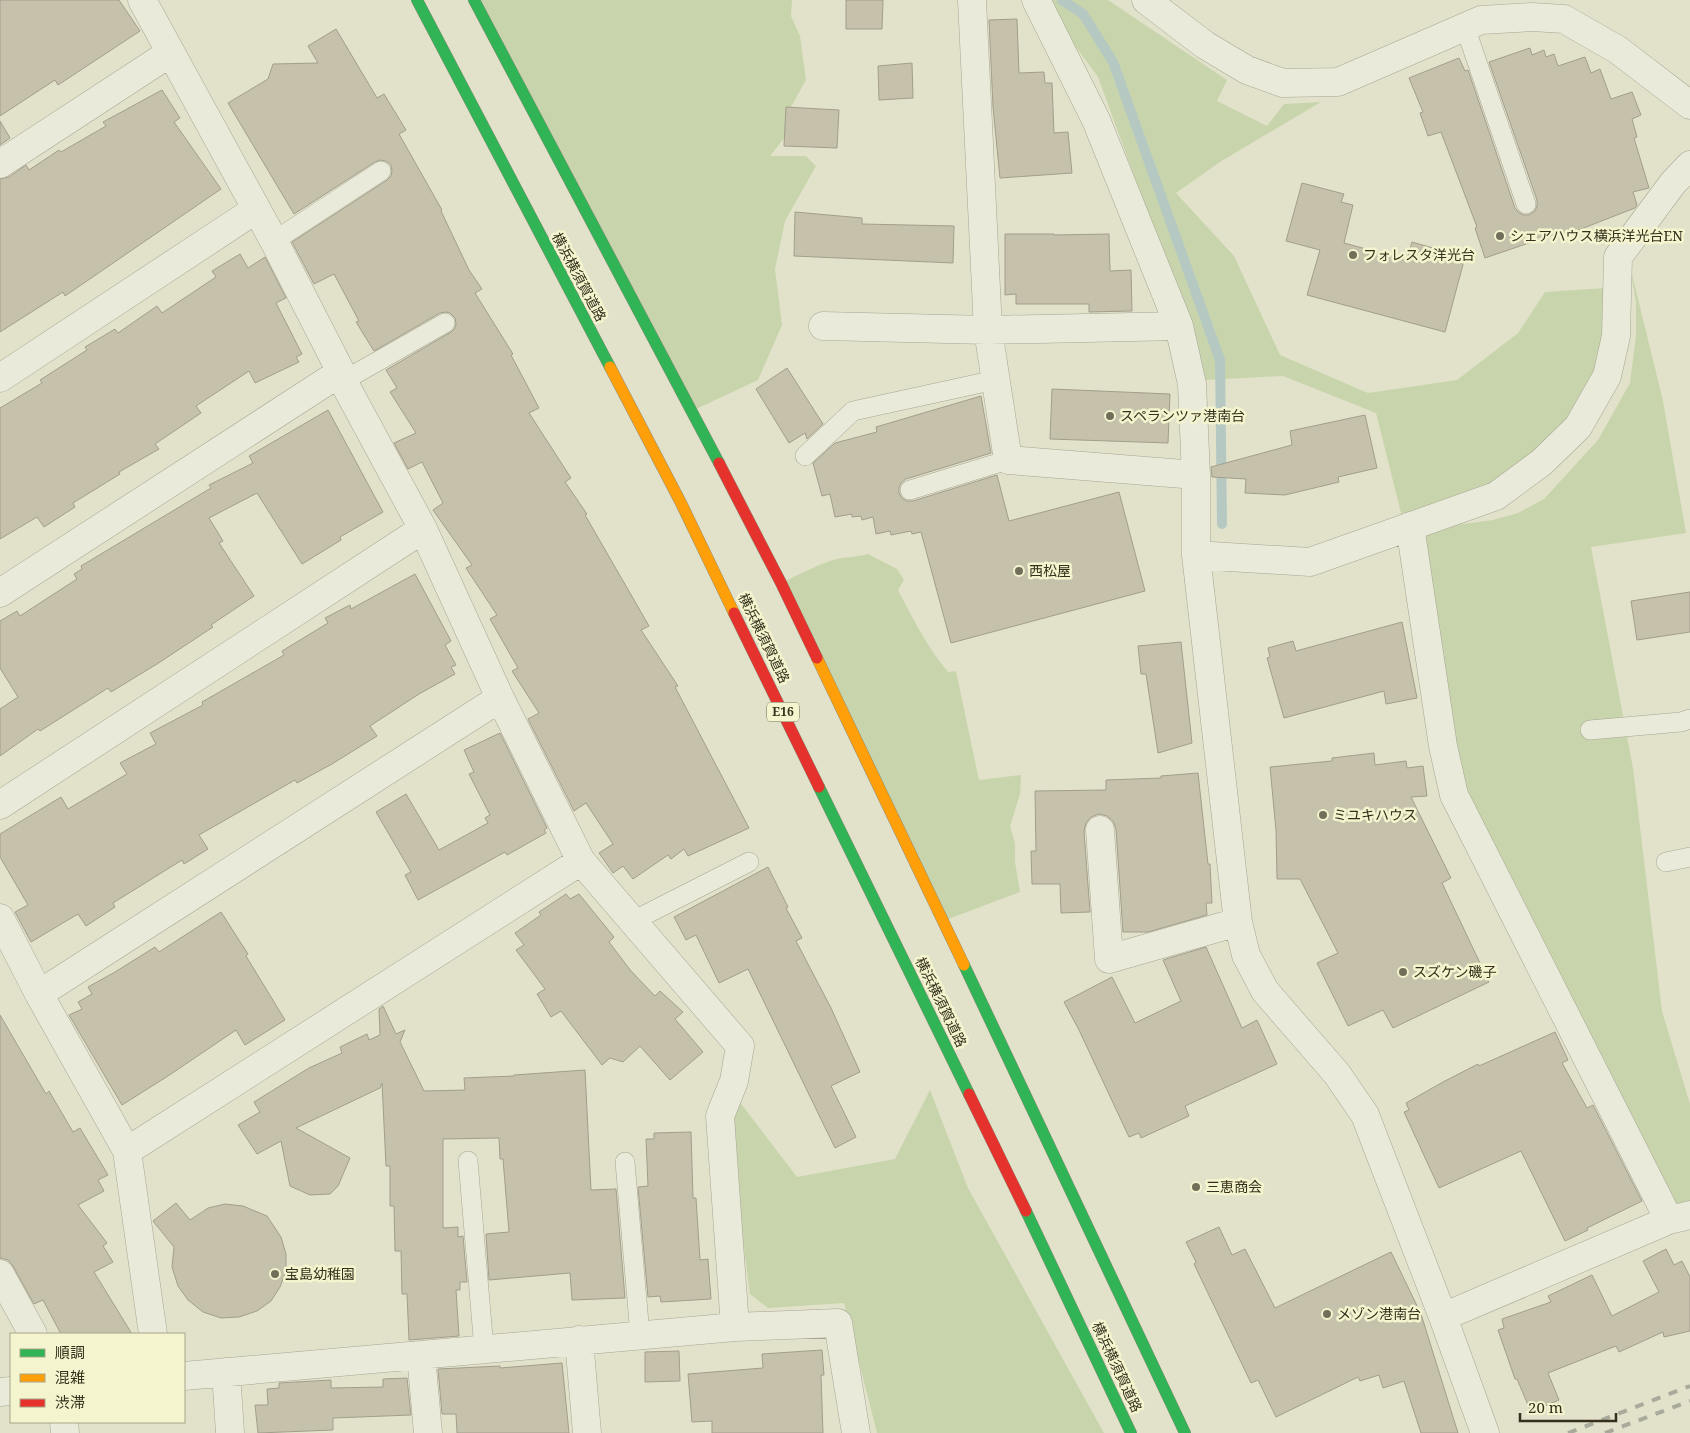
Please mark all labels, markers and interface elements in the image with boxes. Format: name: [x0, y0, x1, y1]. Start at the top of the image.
place label: シェアハウス横浜洋光台EN: [1510, 226, 1683, 245]
street label: 横浜横須賀道路: [548, 229, 611, 324]
marker: シェアハウス横浜洋光台EN: [1494, 230, 1506, 242]
place label: フォレスタ洋光台: [1363, 245, 1475, 264]
marker: フォレスタ洋光台: [1347, 249, 1359, 261]
place label: スペランツァ港南台: [1120, 406, 1245, 425]
marker: スペランツァ港南台: [1104, 410, 1116, 422]
place label: 西松屋: [1029, 561, 1071, 580]
marker: 西松屋: [1013, 565, 1025, 577]
street label: 横浜横須賀道路: [734, 590, 794, 686]
road number: E16: [767, 702, 799, 722]
place label: ミユキハウス: [1333, 805, 1417, 824]
marker: ミユキハウス: [1317, 809, 1329, 821]
street label: 横浜横須賀道路: [911, 954, 971, 1050]
place label: スズケン磯子: [1413, 962, 1497, 981]
marker: スズケン磯子: [1397, 966, 1409, 978]
place label: 三恵商会: [1206, 1177, 1262, 1196]
marker: 三恵商会: [1190, 1181, 1202, 1193]
place label: 宝島幼稚園: [285, 1264, 355, 1283]
marker: 宝島幼稚園: [269, 1268, 281, 1280]
place label: メゾン港南台: [1337, 1304, 1421, 1323]
marker: メゾン港南台: [1321, 1308, 1333, 1320]
street label: 横浜横須賀道路: [1088, 1318, 1147, 1415]
legend: [10, 1333, 185, 1423]
text: 順調: [55, 1342, 85, 1362]
text: 混雑: [55, 1367, 85, 1387]
scale bar: [1520, 1390, 1616, 1422]
text: 渋滞: [55, 1392, 85, 1412]
text: 20 m: [1528, 1397, 1563, 1417]

